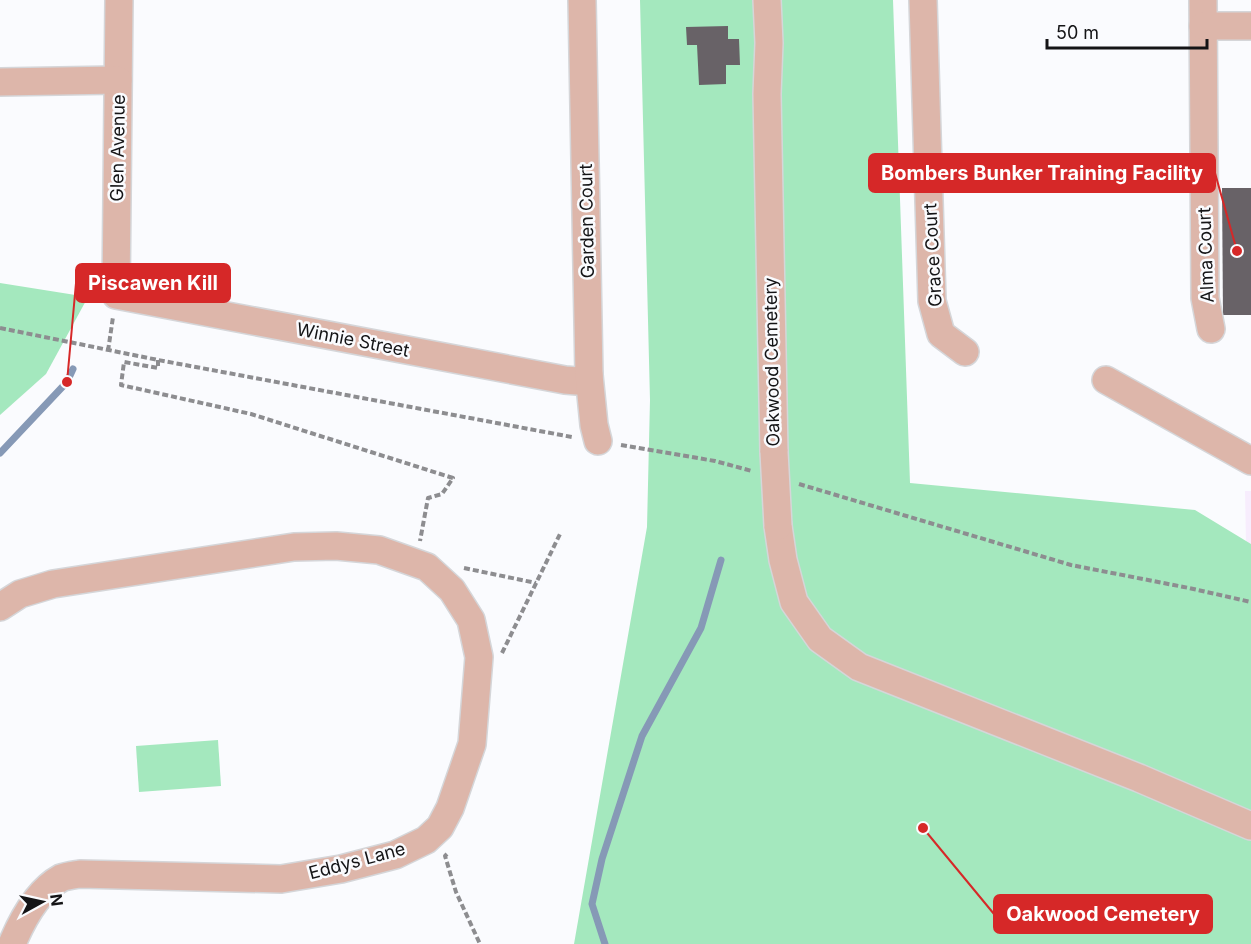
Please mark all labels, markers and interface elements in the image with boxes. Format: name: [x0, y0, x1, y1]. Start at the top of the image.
scale bar: [1047, 12, 1208, 50]
text: 50 m: [1056, 22, 1099, 43]
street label: Glen Avenue: [106, 94, 129, 202]
callout: Bombers Bunker Training Facility: [869, 154, 1215, 192]
text: Bombers Bunker Training Facility: [881, 161, 1203, 185]
street label: Garden Court: [575, 163, 598, 279]
street label: Grace Court: [919, 203, 946, 307]
street label: Alma Court: [1193, 207, 1218, 303]
callout: Piscawen Kill: [76, 264, 230, 302]
text: Piscawen Kill: [88, 271, 218, 295]
street label: Oakwood Cemetery: [760, 277, 783, 447]
street label: Winnie Street: [295, 318, 411, 361]
street label: Eddys Lane: [306, 838, 407, 883]
north arrow: [12, 872, 72, 932]
text: N: [46, 892, 68, 907]
callout: Oakwood Cemetery: [994, 895, 1212, 933]
text: Oakwood Cemetery: [1006, 902, 1200, 926]

